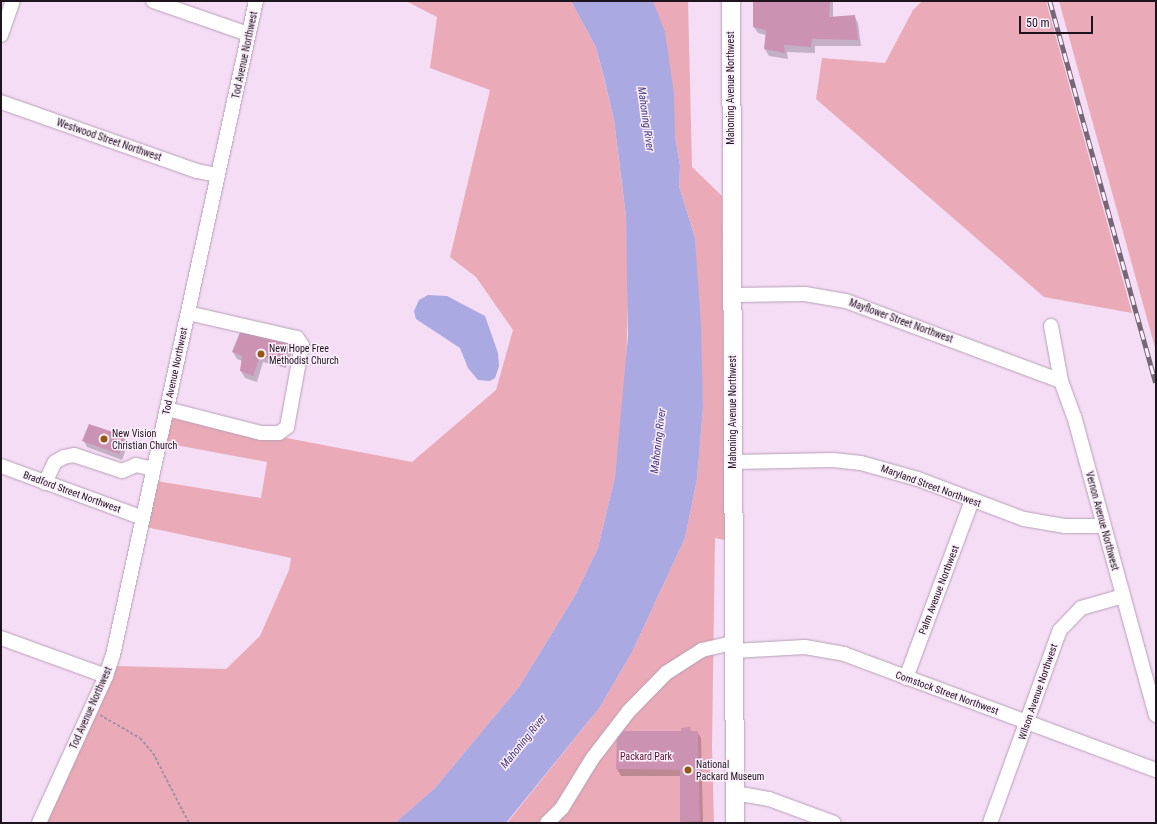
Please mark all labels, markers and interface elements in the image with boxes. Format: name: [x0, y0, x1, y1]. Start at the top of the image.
scale bar: [1021, 8, 1095, 34]
street label: Tod Avenue Northwest: [230, 10, 260, 100]
text: 50 m: [1026, 16, 1050, 30]
street label: Mahoning Avenue Northwest: [725, 31, 737, 145]
water label: Mahoning River: [634, 86, 656, 152]
street label: Westwood Street Northwest: [55, 116, 163, 164]
street label: Mayflower Street Northwest: [847, 297, 955, 345]
street label: Tod Avenue Northwest: [160, 326, 190, 416]
place label: New Hope Free Methodist Church: [269, 342, 339, 366]
marker: New Hope Free Methodist Church: [256, 349, 266, 359]
street label: Mahoning Avenue Northwest: [727, 355, 739, 469]
water label: Mahoning River: [648, 408, 670, 474]
place label: New Vision Christian Church: [112, 427, 177, 450]
marker: New Vision Christian Church: [99, 434, 109, 444]
street label: Maryland Street Northwest: [879, 462, 983, 510]
street label: Bradford Street Northwest: [21, 469, 123, 515]
street label: Vernon Avenue Northwest: [1083, 470, 1121, 572]
street label: Palm Avenue Northwest: [916, 544, 962, 636]
street label: Wilson Avenue Northwest: [1016, 642, 1060, 742]
street label: Tod Avenue Northwest: [67, 665, 115, 751]
street label: Comstock Street Northwest: [894, 669, 1000, 717]
water label: Mahoning River: [498, 713, 550, 771]
park label: Packard Park: [620, 751, 672, 763]
place label: National Packard Museum: [696, 758, 764, 782]
marker: National Packard Museum: [683, 765, 693, 775]

